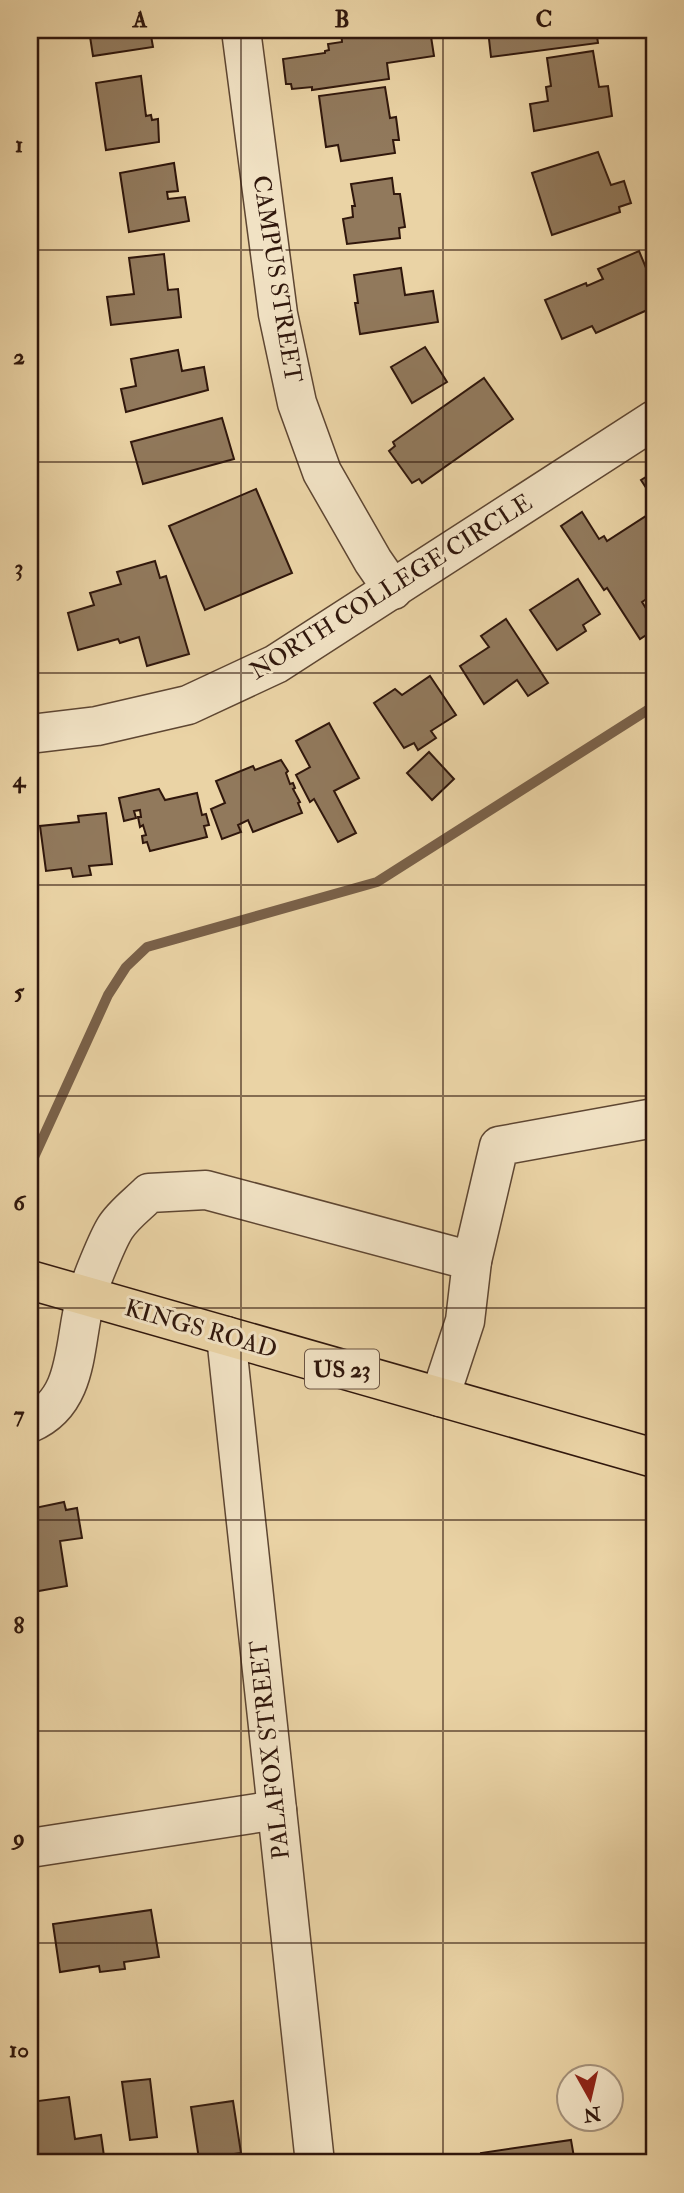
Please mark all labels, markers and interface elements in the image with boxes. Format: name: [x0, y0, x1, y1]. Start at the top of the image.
text: A: [132, 5, 148, 34]
text: B: [334, 5, 350, 34]
text: C: [536, 5, 552, 34]
text: 1: [15, 130, 23, 159]
street label: CAMPUS STREET: [245, 173, 309, 385]
text: 2: [13, 342, 25, 371]
street label: NORTH COLLEGE CIRCLE: [244, 487, 538, 687]
text: 3: [15, 553, 23, 582]
text: 4: [12, 765, 27, 794]
text: 5: [14, 977, 25, 1006]
text: 6: [13, 1188, 27, 1217]
street label: KINGS ROAD: [121, 1292, 281, 1366]
road number: US 23: [305, 1350, 379, 1388]
text: 7: [14, 1400, 25, 1429]
text: 8: [14, 1611, 25, 1640]
street label: PALAFOX STREET: [243, 1639, 297, 1861]
text: 9: [11, 1823, 25, 1852]
text: 10: [9, 2035, 29, 2064]
north arrow: [554, 2064, 624, 2134]
text: N: [581, 2101, 603, 2127]

